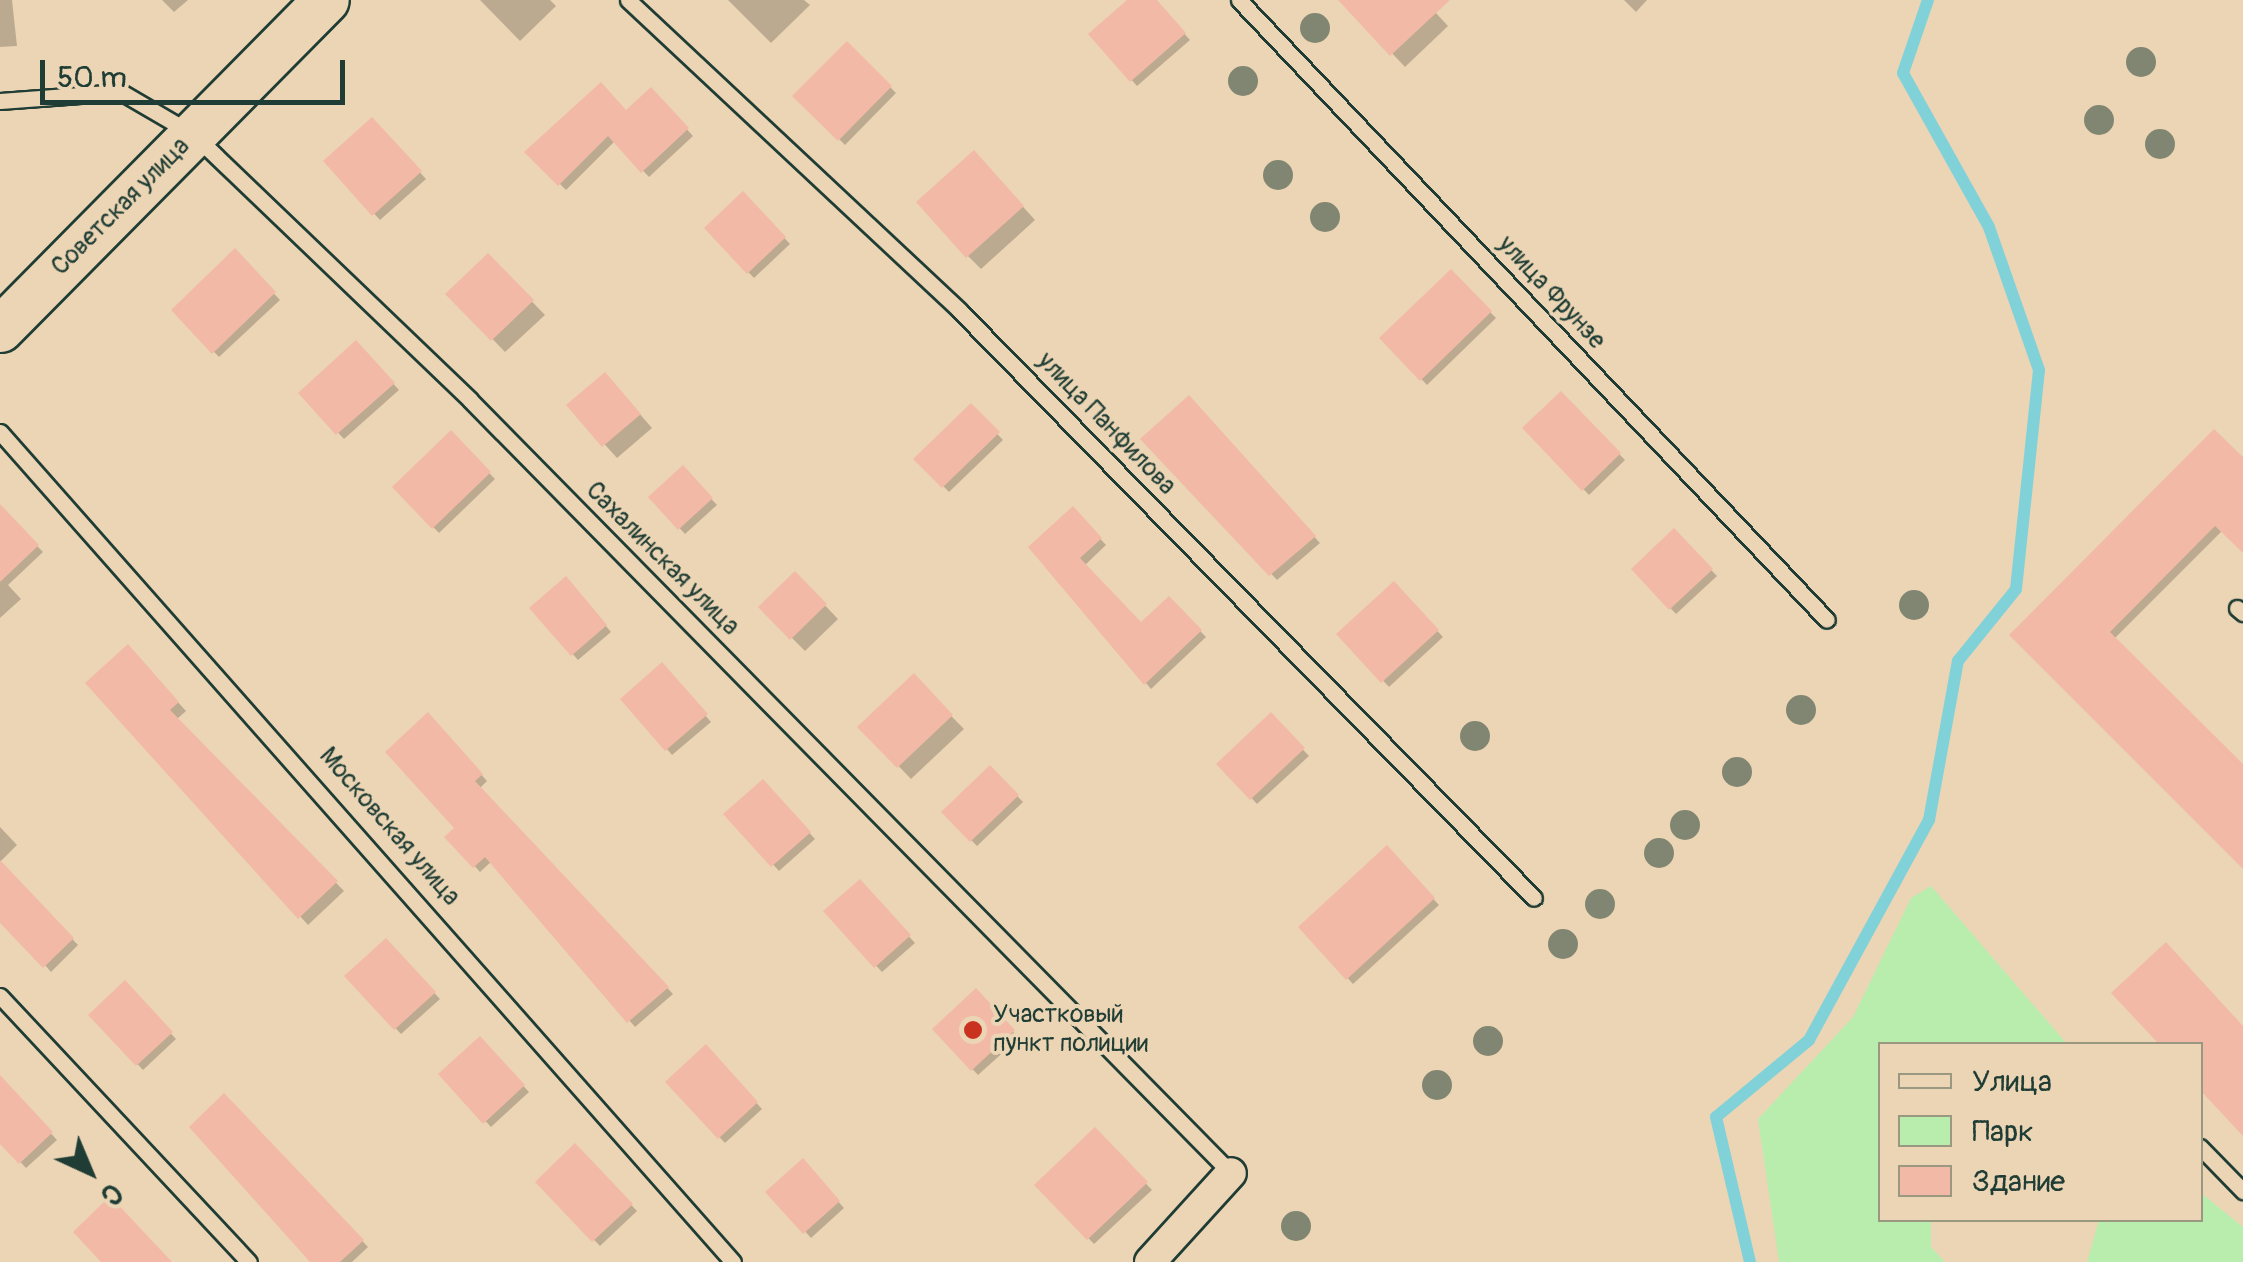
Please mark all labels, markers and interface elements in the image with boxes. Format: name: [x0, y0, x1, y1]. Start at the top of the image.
scale bar: [45, 40, 350, 102]
text: 50 m: [57, 59, 127, 96]
street label: Советская улица: [46, 132, 196, 282]
street label: улица Фрунзе: [1491, 230, 1611, 356]
street label: улица Панфилова: [1031, 347, 1181, 501]
street label: Сахалинская улица: [579, 476, 745, 642]
street label: Московская улица: [312, 742, 466, 912]
place label: Участковый пункт полиции: [993, 1001, 1148, 1060]
marker: Участковый пункт полиции: [962, 1019, 984, 1041]
legend: [1878, 1042, 2203, 1222]
text: Улица: [1972, 1063, 2052, 1100]
text: Парк: [1972, 1113, 2034, 1150]
north arrow: [40, 1122, 140, 1222]
text: Здание: [1972, 1163, 2065, 1200]
text: С: [93, 1175, 130, 1213]

